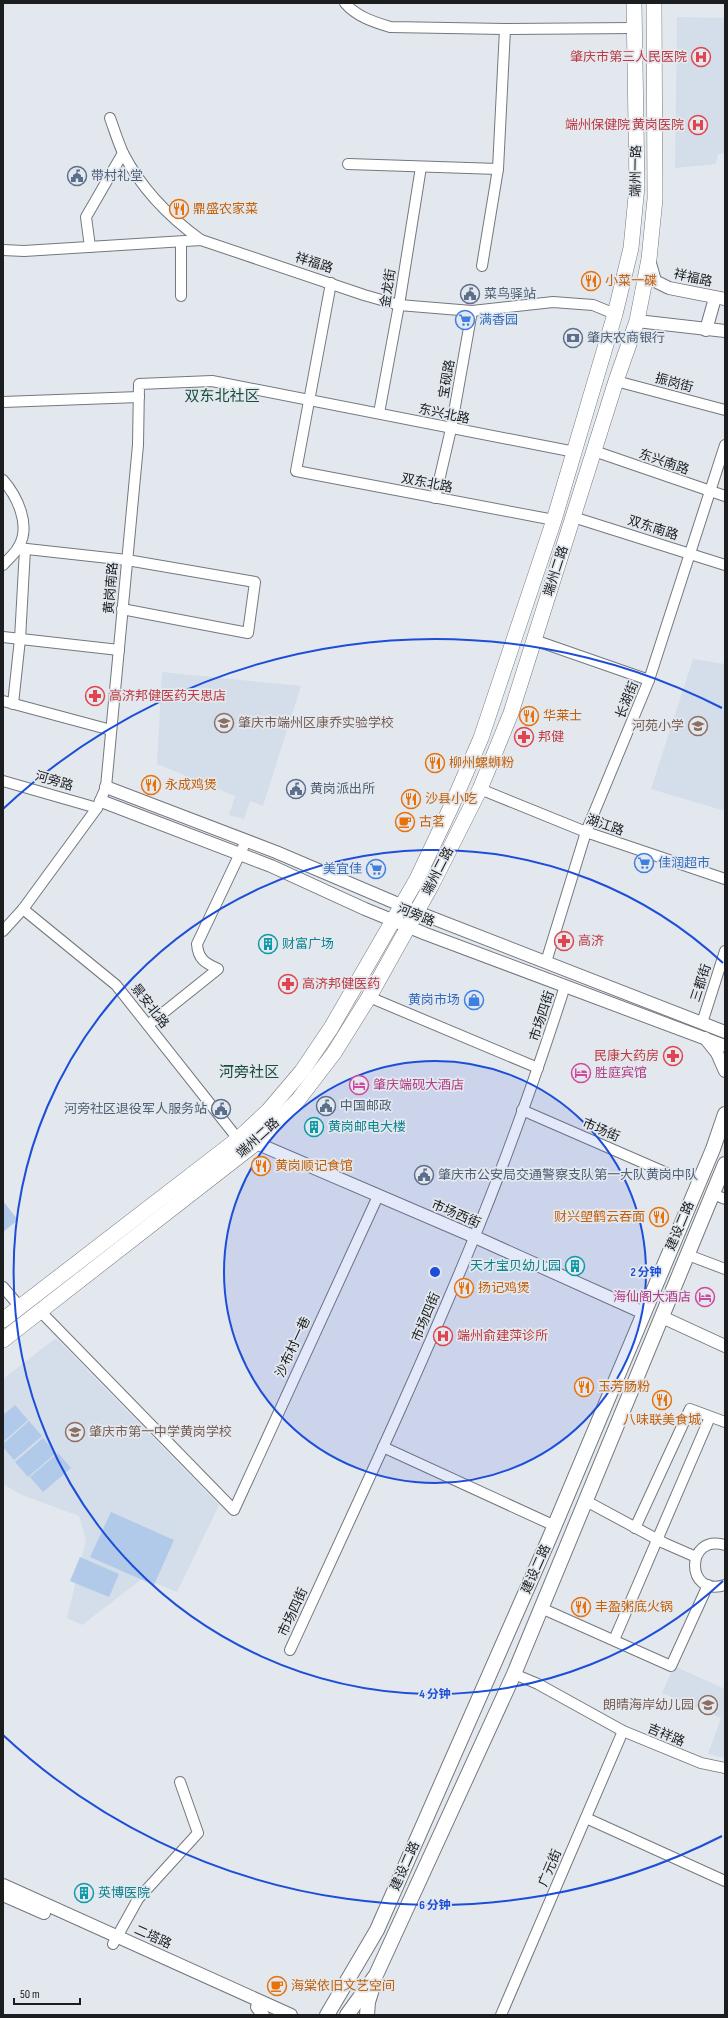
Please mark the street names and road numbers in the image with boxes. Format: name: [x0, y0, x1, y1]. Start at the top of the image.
street label: 端州一路: [628, 145, 644, 197]
street label: 祥福路: [293, 249, 335, 277]
street label: 祥福路: [672, 266, 714, 290]
street label: 金龙街: [377, 267, 399, 309]
street label: 宝砚路: [436, 358, 458, 400]
street label: 振岗街: [653, 370, 695, 396]
street label: 东兴北路: [417, 401, 471, 427]
street label: 东兴南路: [637, 446, 691, 478]
street label: 双东北路: [400, 470, 454, 496]
street label: 双东南路: [626, 512, 680, 544]
street label: 端州二路: [540, 544, 572, 598]
street label: 黄岗南路: [101, 561, 121, 615]
street label: 长湖街: [612, 679, 642, 721]
street label: 河旁路: [33, 768, 75, 794]
street label: 湖江路: [584, 811, 626, 839]
street label: 端州二路: [419, 844, 457, 898]
street label: 河旁路: [395, 900, 437, 930]
street label: 三都街: [687, 962, 715, 1004]
street label: 景安北路: [128, 981, 172, 1031]
street label: 市场四街: [526, 989, 558, 1043]
street label: 端州二路: [233, 1115, 283, 1161]
street label: 市场街: [580, 1115, 622, 1145]
street label: 市场西街: [429, 1196, 483, 1232]
street label: 建设二路: [662, 1199, 698, 1253]
street label: 市场四街: [408, 1290, 444, 1344]
street label: 沙布村一巷: [272, 1314, 314, 1380]
street label: 建设二路: [518, 1542, 554, 1596]
street label: 市场四街: [275, 1585, 311, 1639]
street label: 吉祥路: [645, 1720, 687, 1750]
street label: 建设二路: [387, 1839, 423, 1893]
street label: 广元街: [535, 1847, 565, 1889]
street label: 二塔路: [132, 1922, 174, 1952]

